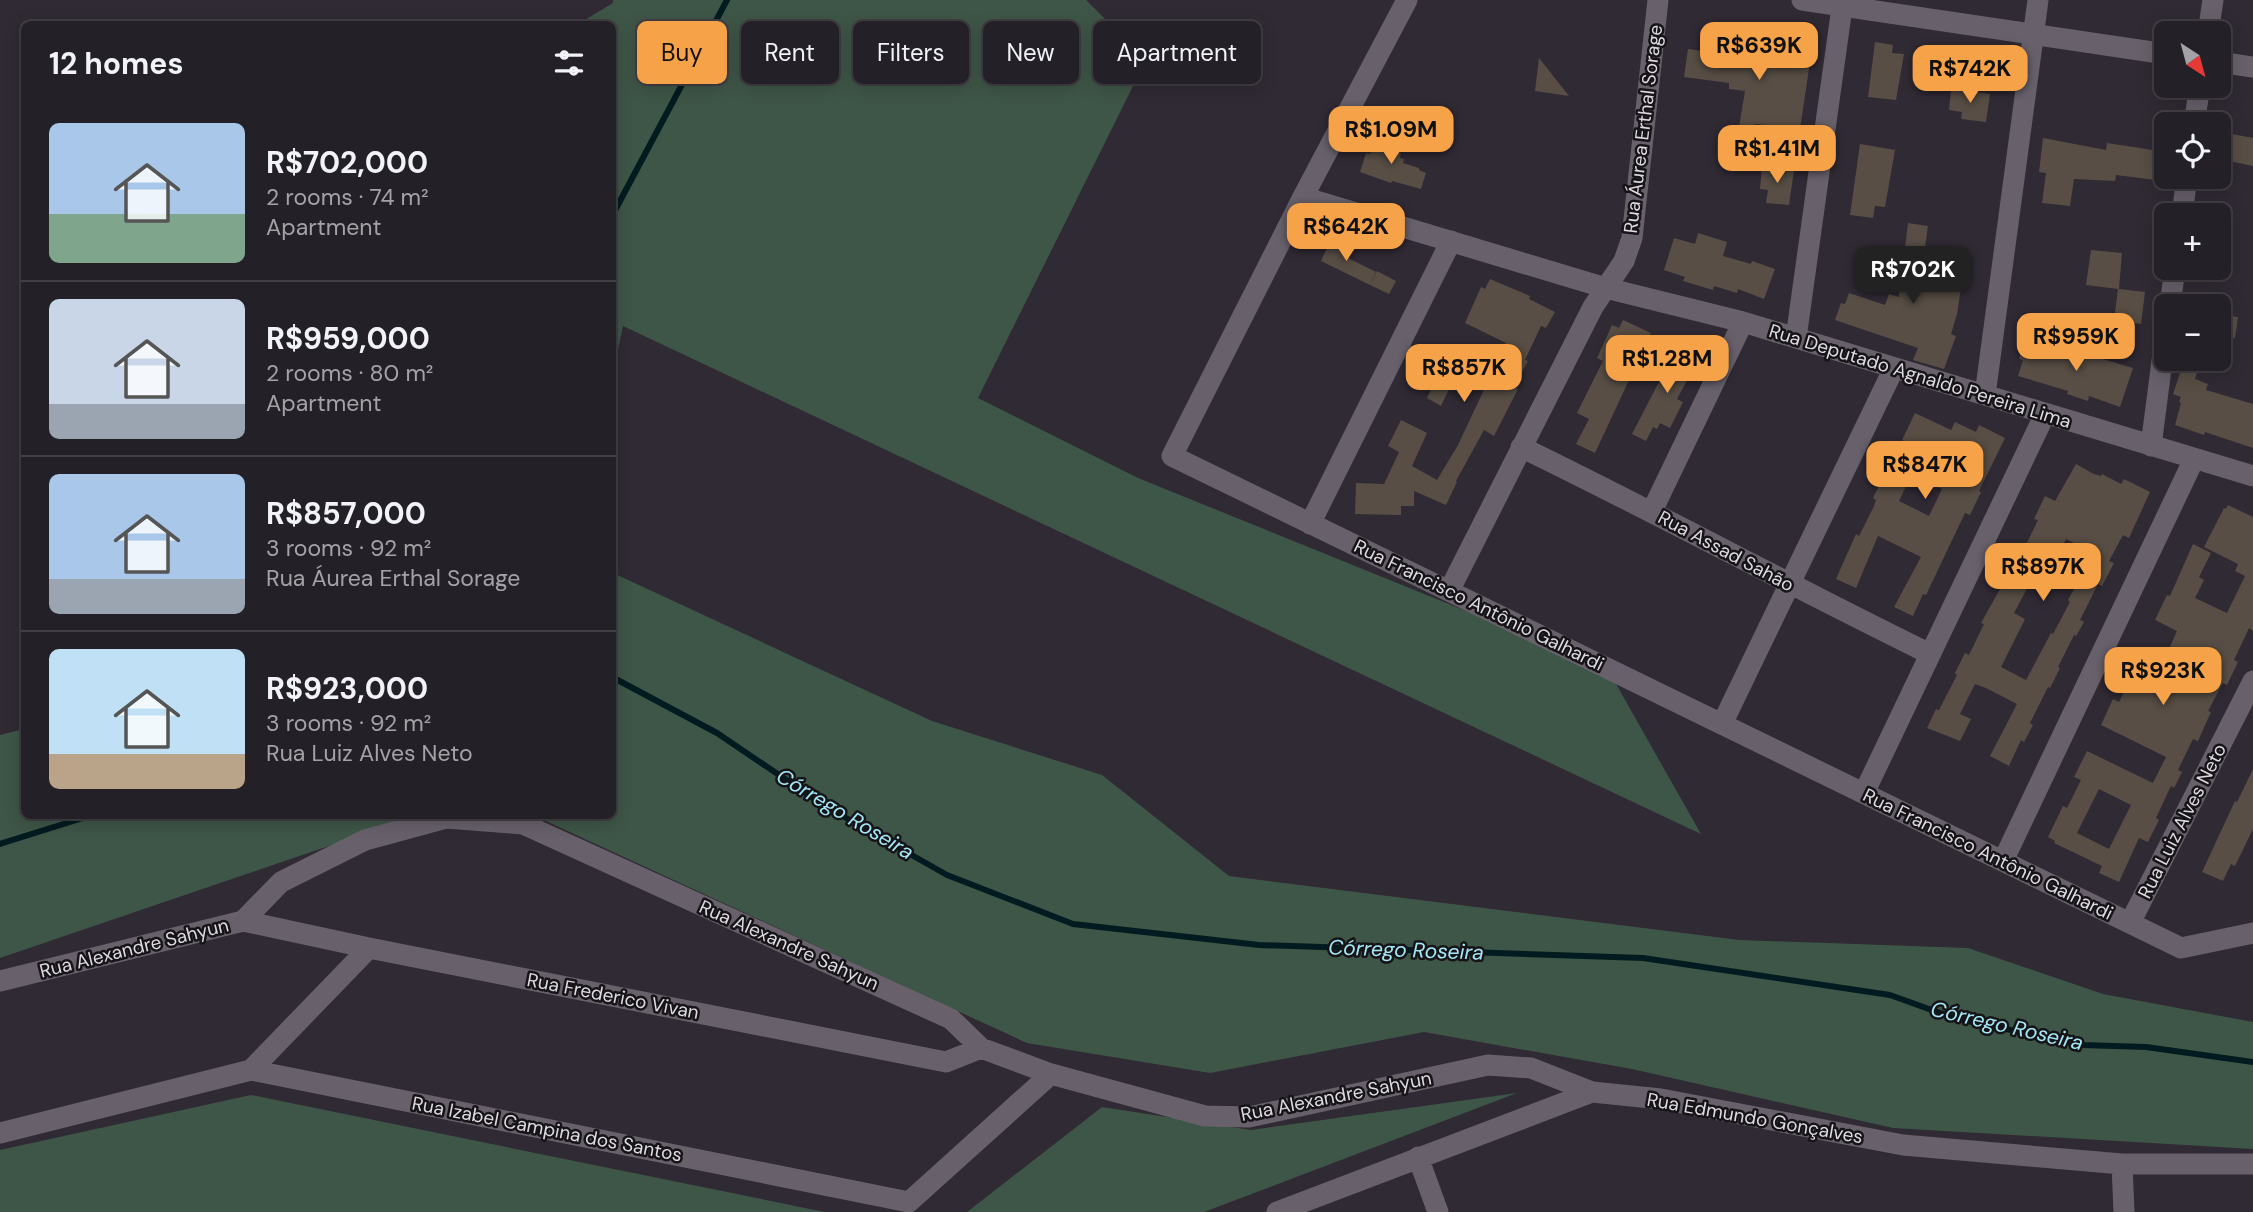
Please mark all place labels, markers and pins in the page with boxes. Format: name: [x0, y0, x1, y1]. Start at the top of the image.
pin: R$639K: [1702, 22, 1816, 82]
pin: R$742K: [1913, 46, 2027, 105]
pin: R$1.09M: [1326, 106, 1456, 166]
pin: R$1.41M: [1712, 125, 1842, 185]
pin: R$642K: [1289, 204, 1403, 263]
pin: R$702K: [1856, 246, 1970, 306]
pin: R$959K: [2019, 314, 2133, 373]
pin: R$1.28M: [1602, 336, 1732, 395]
pin: R$857K: [1407, 344, 1521, 404]
pin: R$847K: [1868, 442, 1982, 501]
pin: R$897K: [1986, 544, 2100, 603]
pin: R$923K: [2106, 648, 2220, 707]

